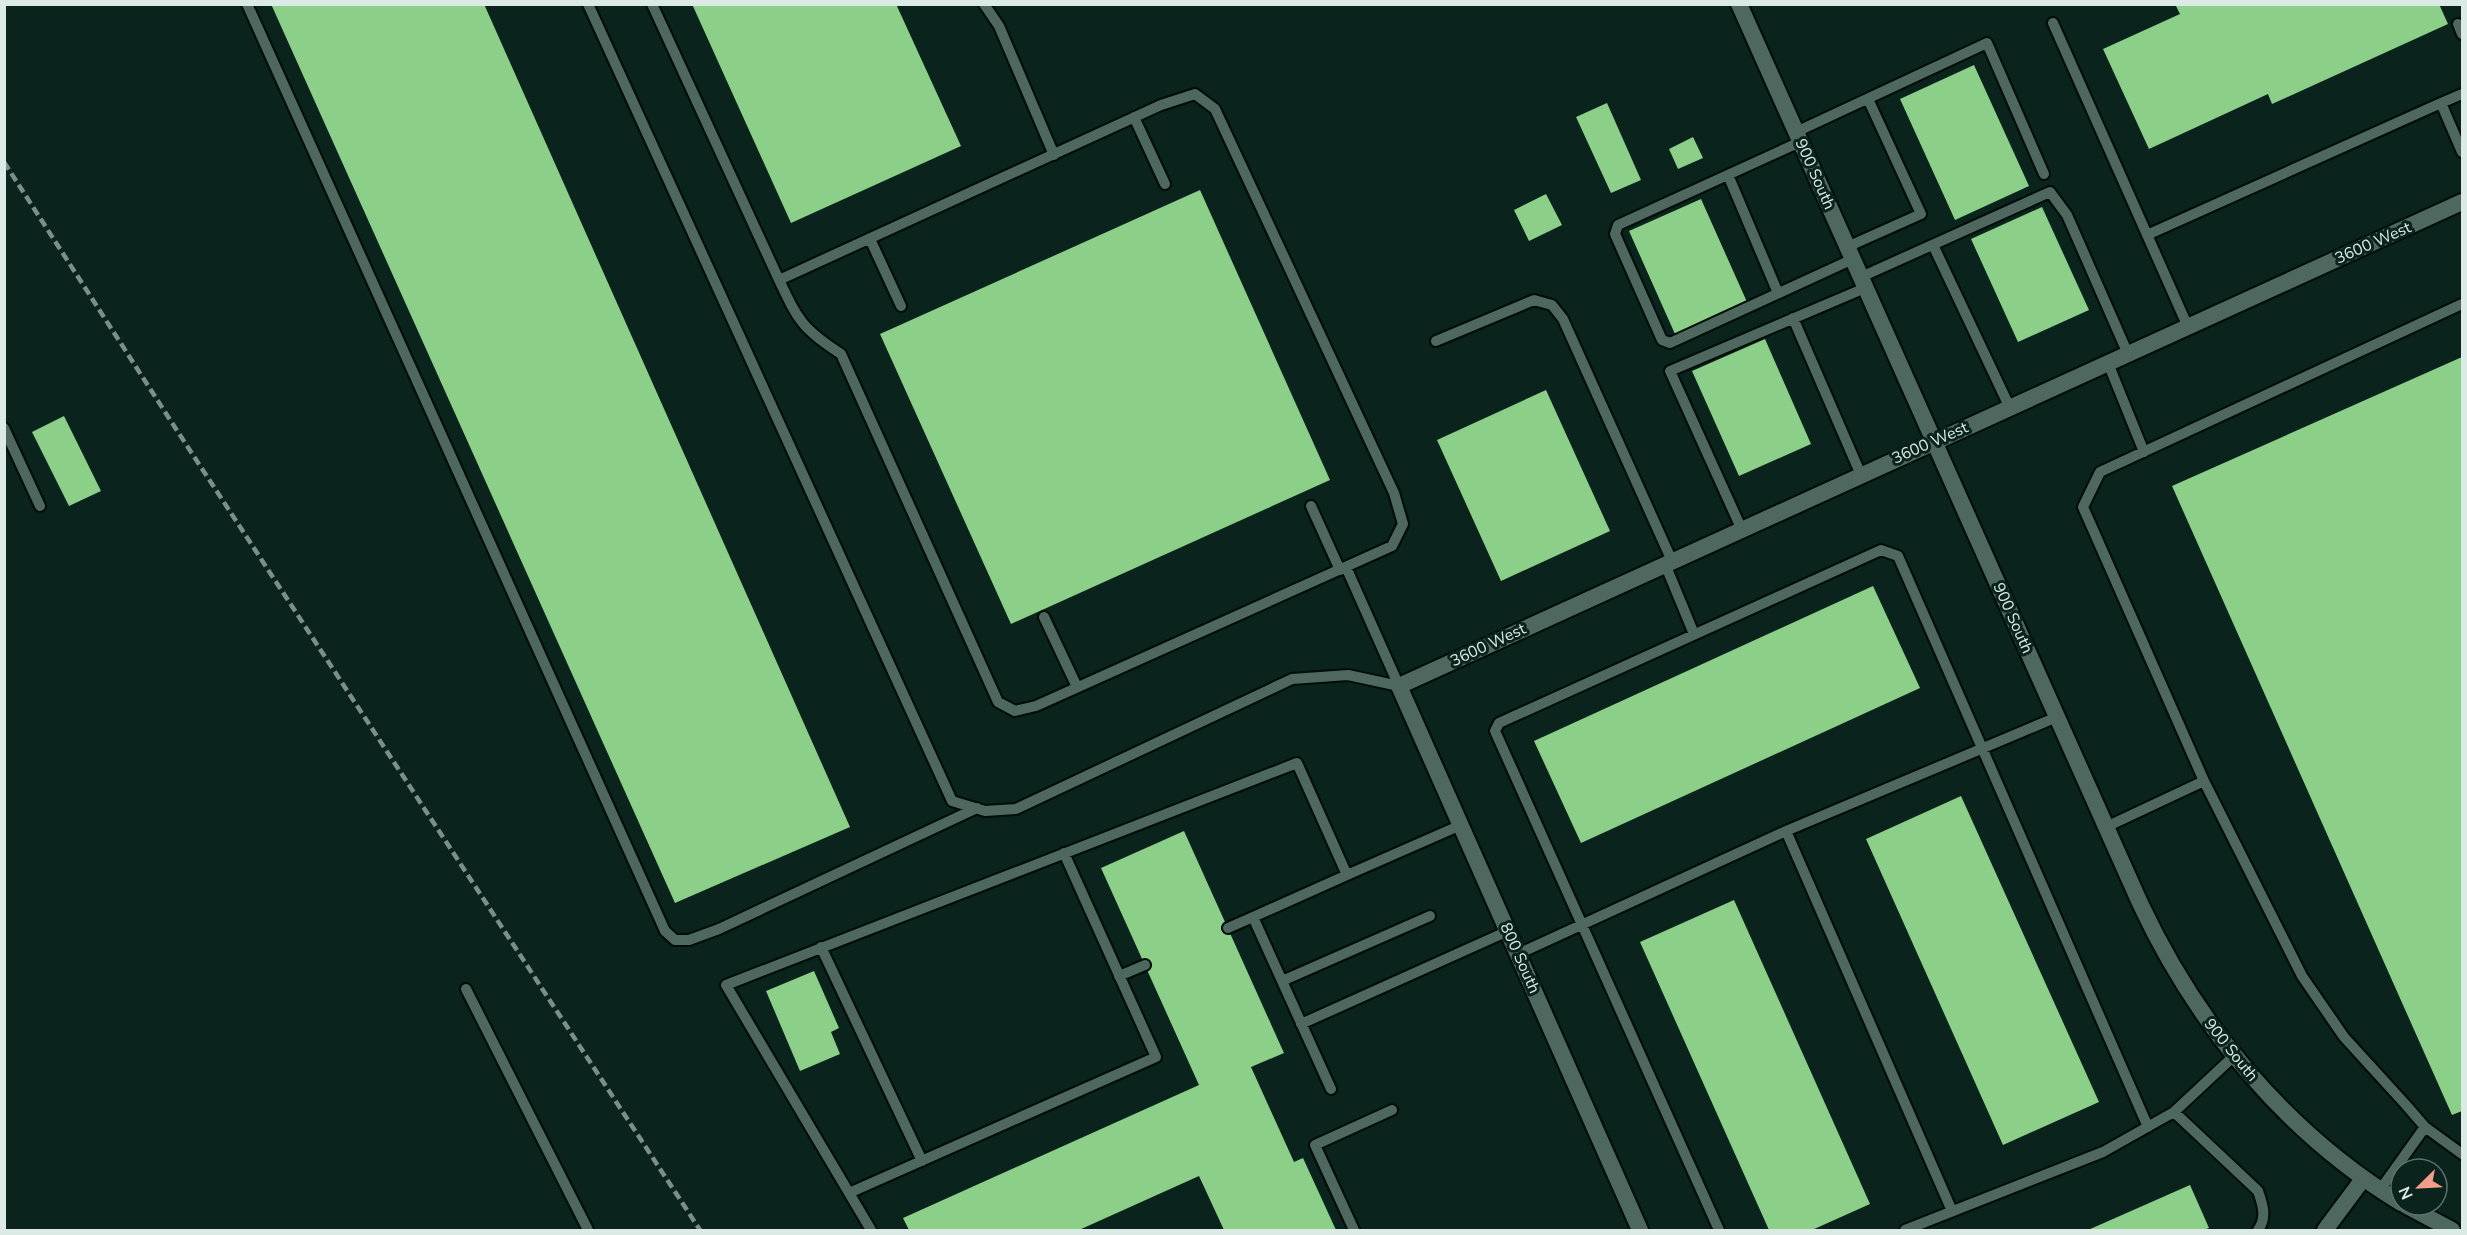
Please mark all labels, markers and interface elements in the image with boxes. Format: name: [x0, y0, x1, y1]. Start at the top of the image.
street label: 900 South: [1790, 135, 1840, 213]
street label: 3600 West: [2332, 216, 2415, 270]
street label: 3600 West: [1889, 416, 1972, 470]
street label: 900 South: [1988, 579, 2038, 657]
street label: 3600 West: [1447, 618, 1530, 672]
street label: 800 South: [1495, 919, 1545, 997]
street label: 900 South: [2199, 1014, 2263, 1086]
north arrow: [2389, 1157, 2449, 1217]
text: N: [2394, 1183, 2419, 1203]

